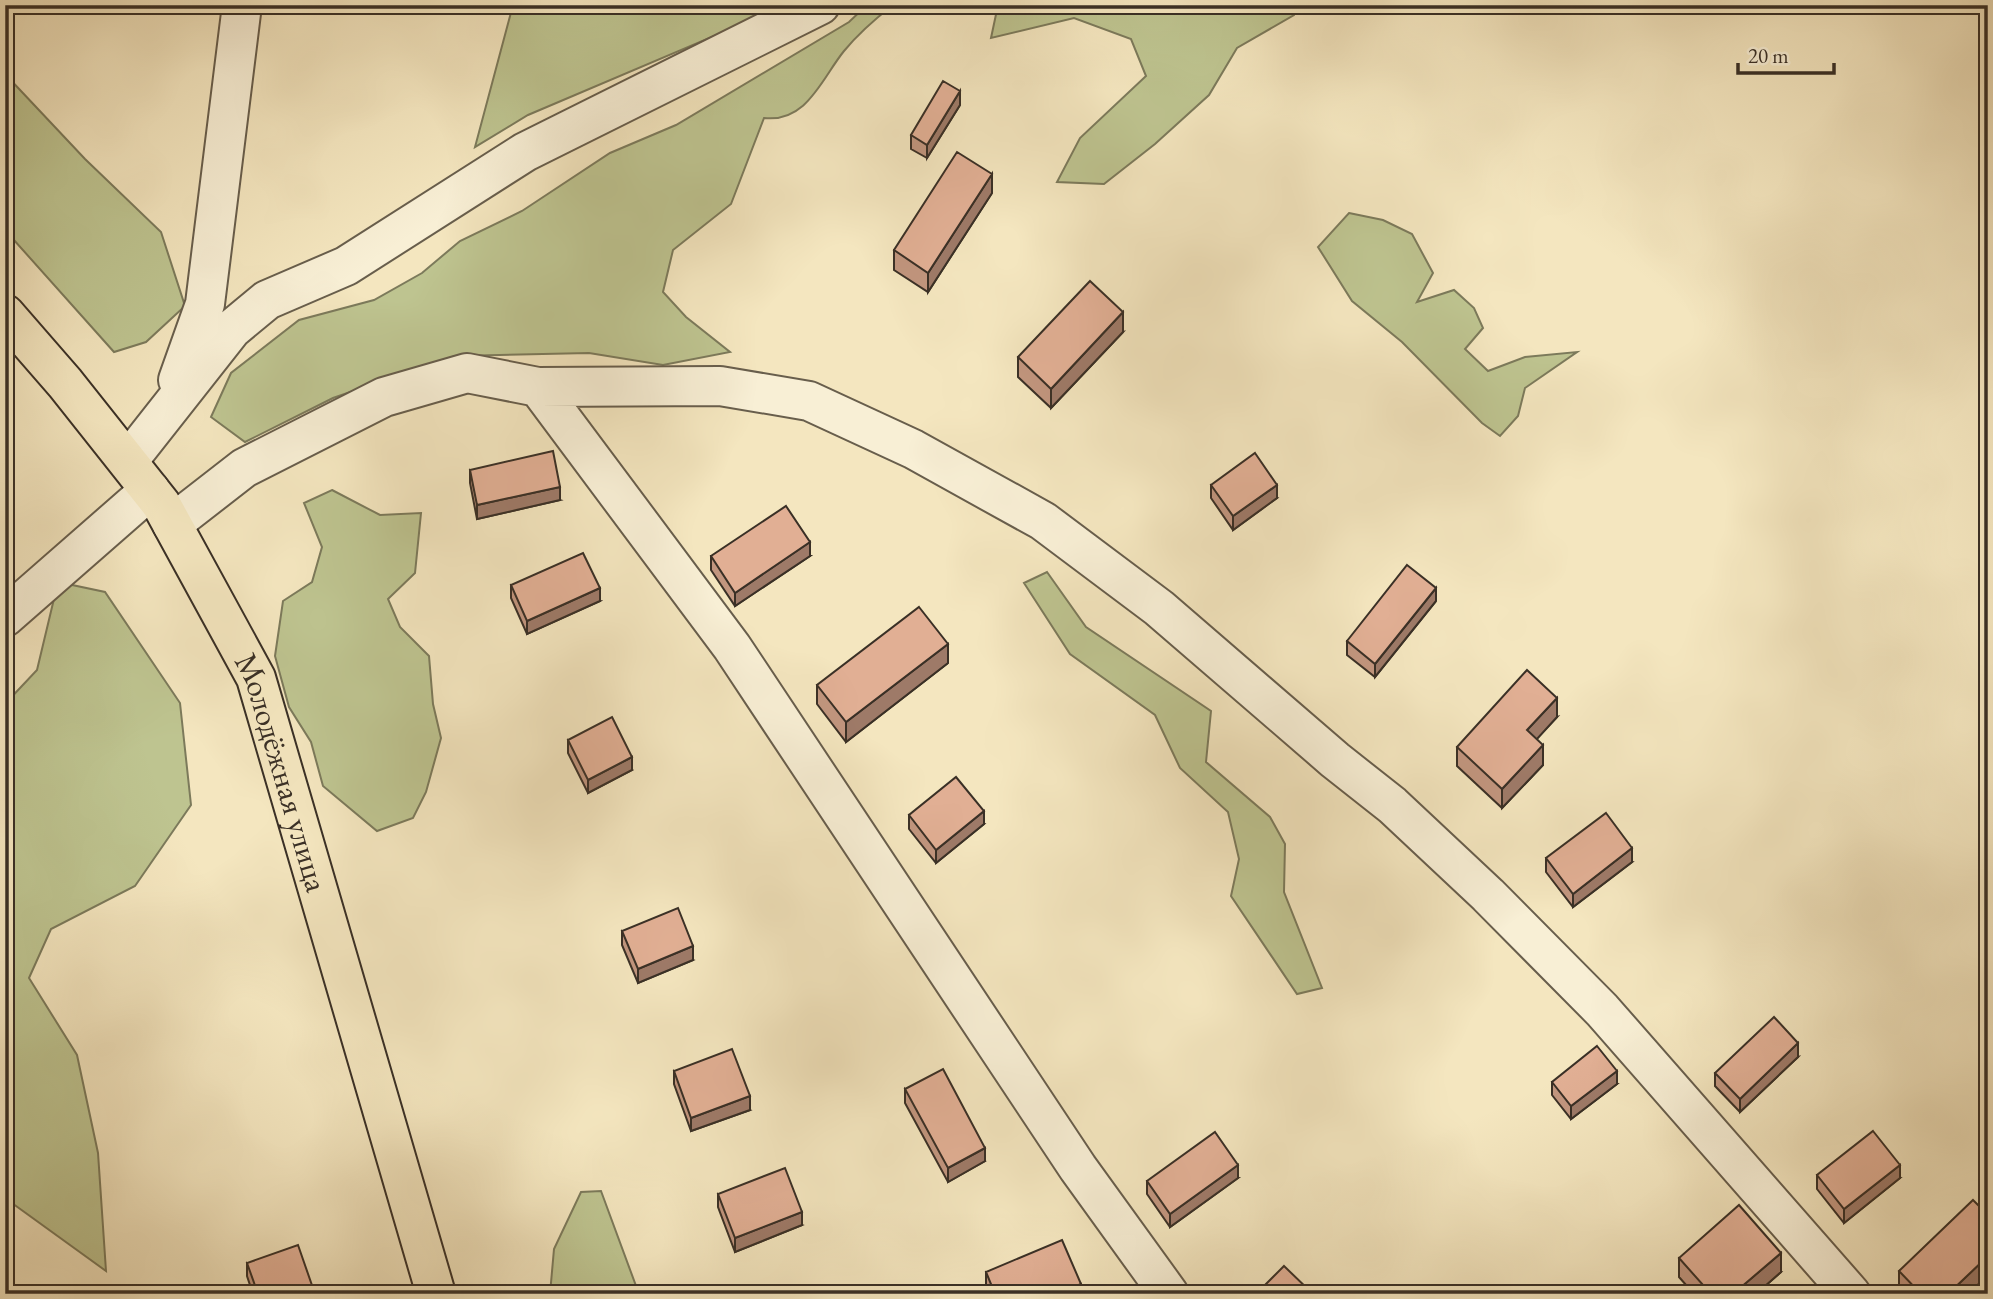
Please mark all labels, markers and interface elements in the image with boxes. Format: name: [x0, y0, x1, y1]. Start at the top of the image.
scale bar: [1738, 32, 1834, 76]
text: 20 m: [1748, 42, 1789, 69]
street label: Молодёжная улица: [225, 645, 338, 897]

